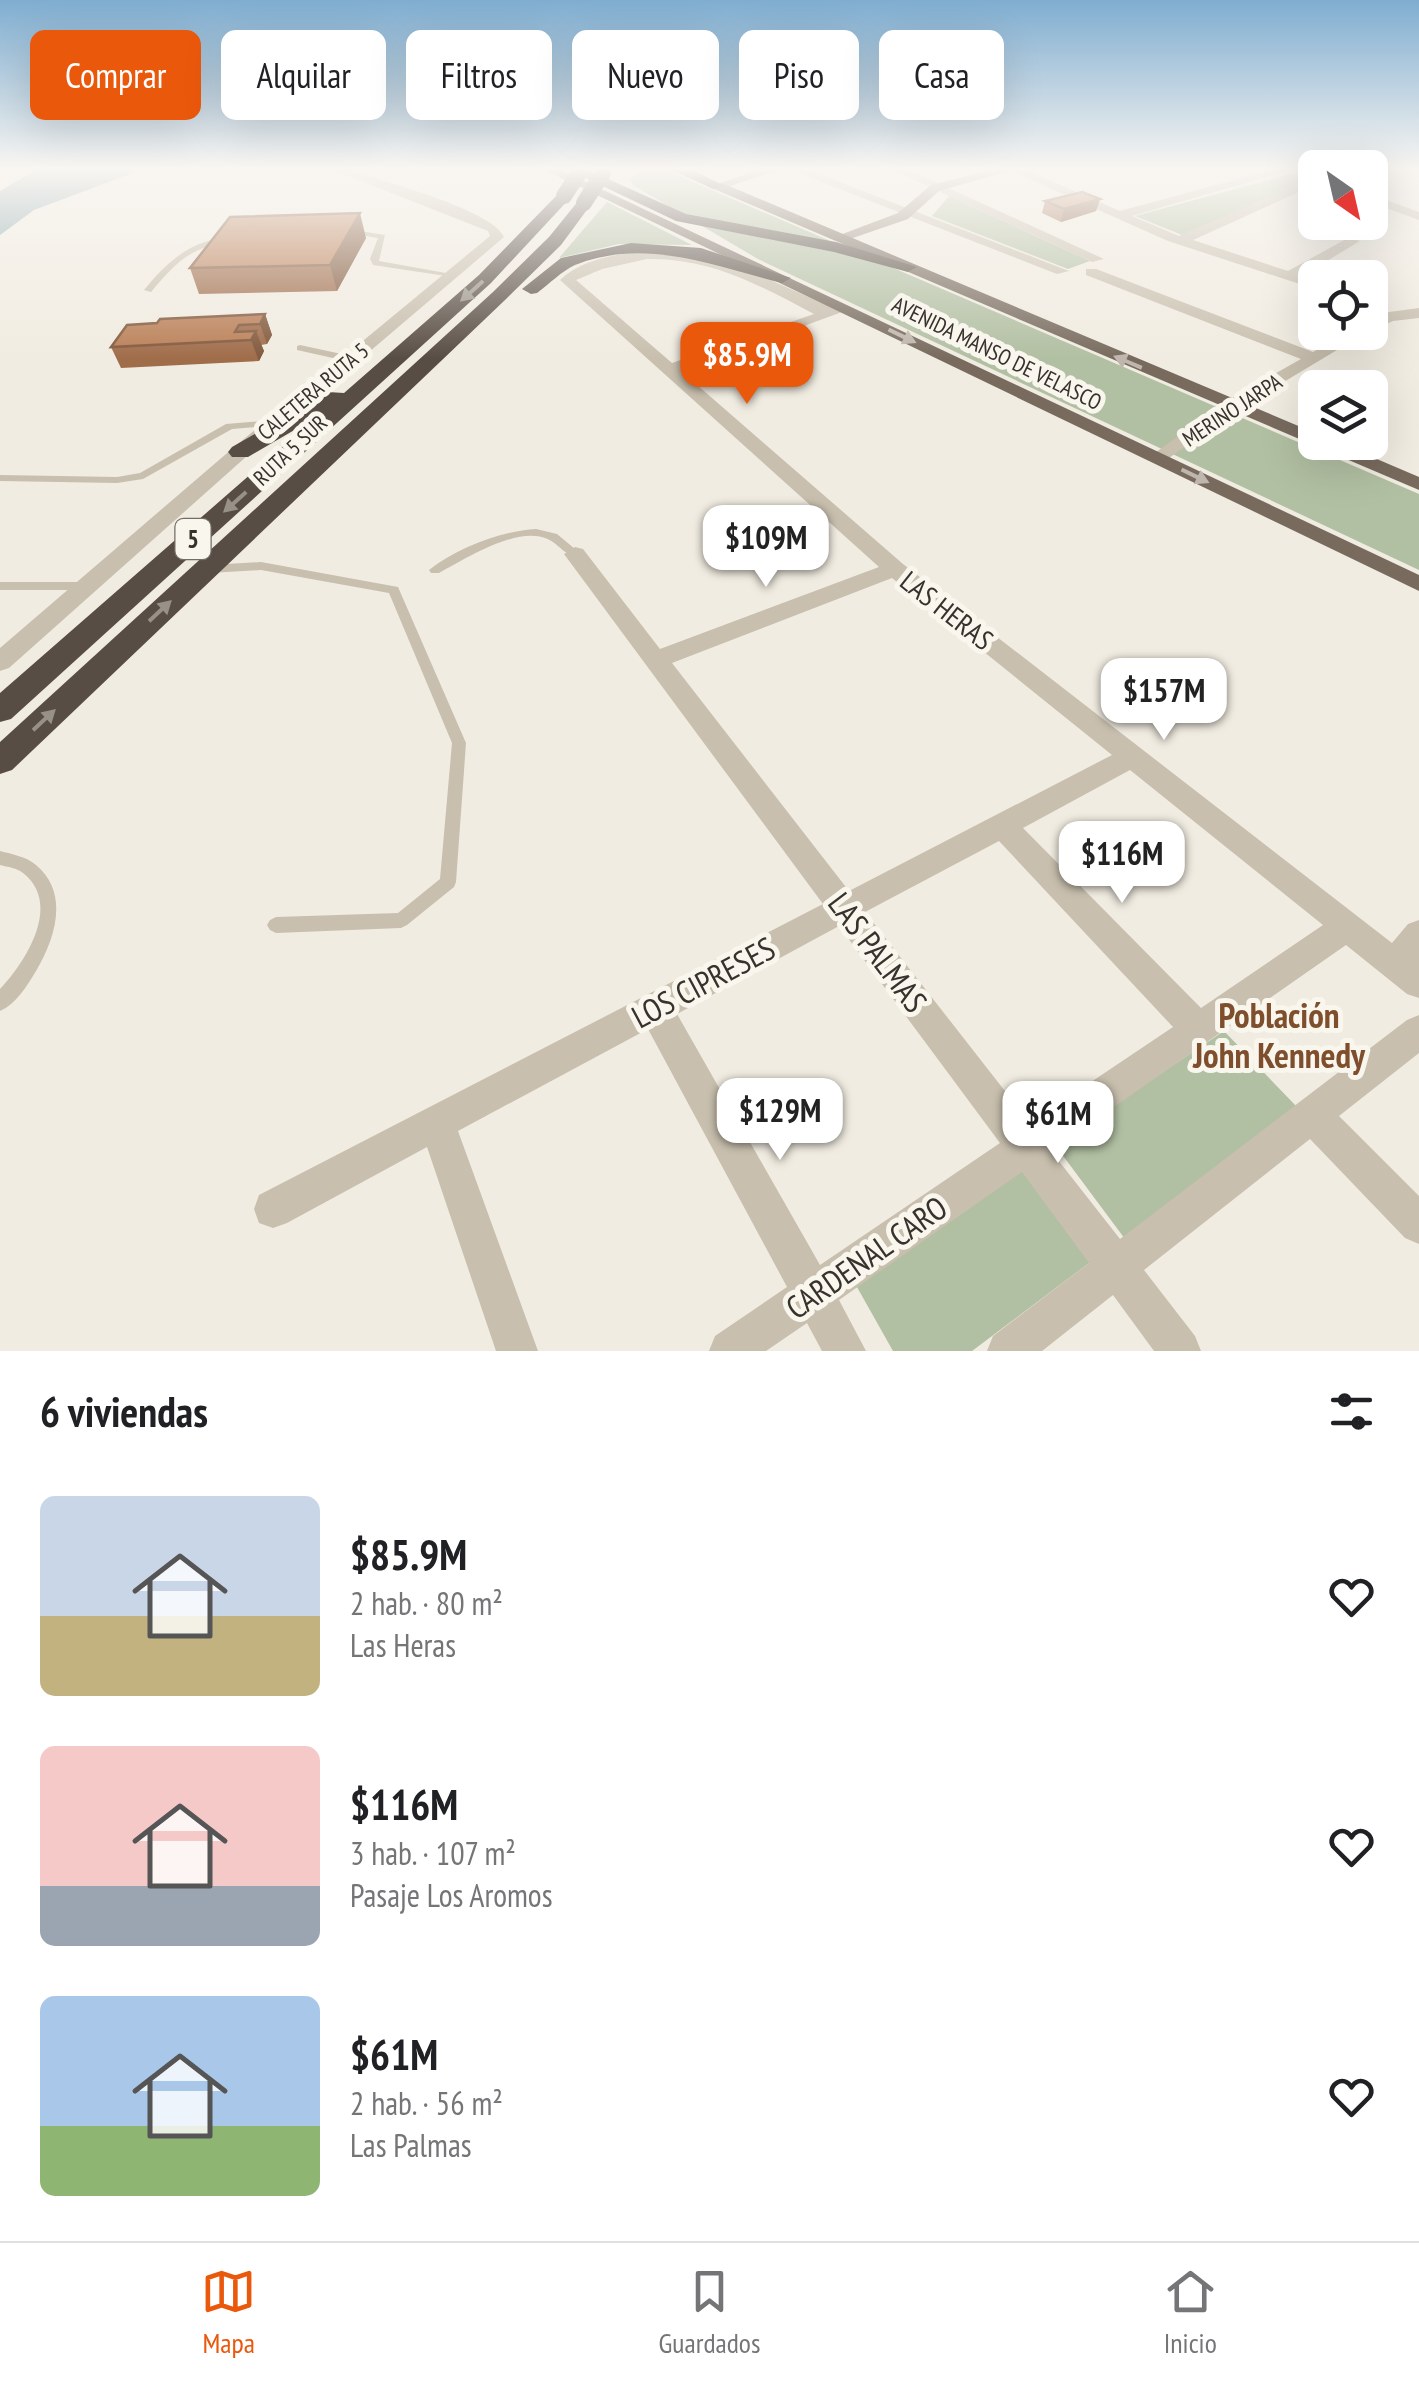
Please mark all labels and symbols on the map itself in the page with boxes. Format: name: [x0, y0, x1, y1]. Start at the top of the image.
north arrow: [1298, 150, 1388, 240]
one-way arrow: [460, 280, 485, 302]
street label: AVENIDA MANSO DE VELASCO: [888, 290, 1106, 416]
pin: $85.9M: [666, 322, 828, 407]
one-way arrow: [887, 327, 916, 344]
street label: CALETERA RUTA 5: [252, 336, 374, 446]
one-way arrow: [1114, 354, 1143, 370]
street label: MERINO JARPA: [1177, 367, 1288, 453]
street label: RUTA 5 SUR: [247, 409, 333, 491]
one-way arrow: [1181, 468, 1210, 485]
one-way arrow: [223, 491, 248, 513]
pin: $109M: [696, 505, 836, 590]
road number: 5: [176, 519, 210, 559]
street label: LAS HERAS: [893, 562, 1001, 658]
one-way arrow: [147, 600, 171, 623]
pin: $157M: [1094, 658, 1234, 743]
one-way arrow: [32, 709, 56, 732]
pin: $116M: [1052, 821, 1192, 906]
street label: LAS PALMAS: [819, 884, 937, 1020]
street label: LOS CIPRESES: [624, 927, 782, 1037]
district label: Población John Kennedy: [1192, 992, 1366, 1078]
pin: $129M: [710, 1078, 850, 1163]
pin: $61M: [999, 1081, 1117, 1166]
street label: CARDENAL CARO: [777, 1186, 955, 1328]

